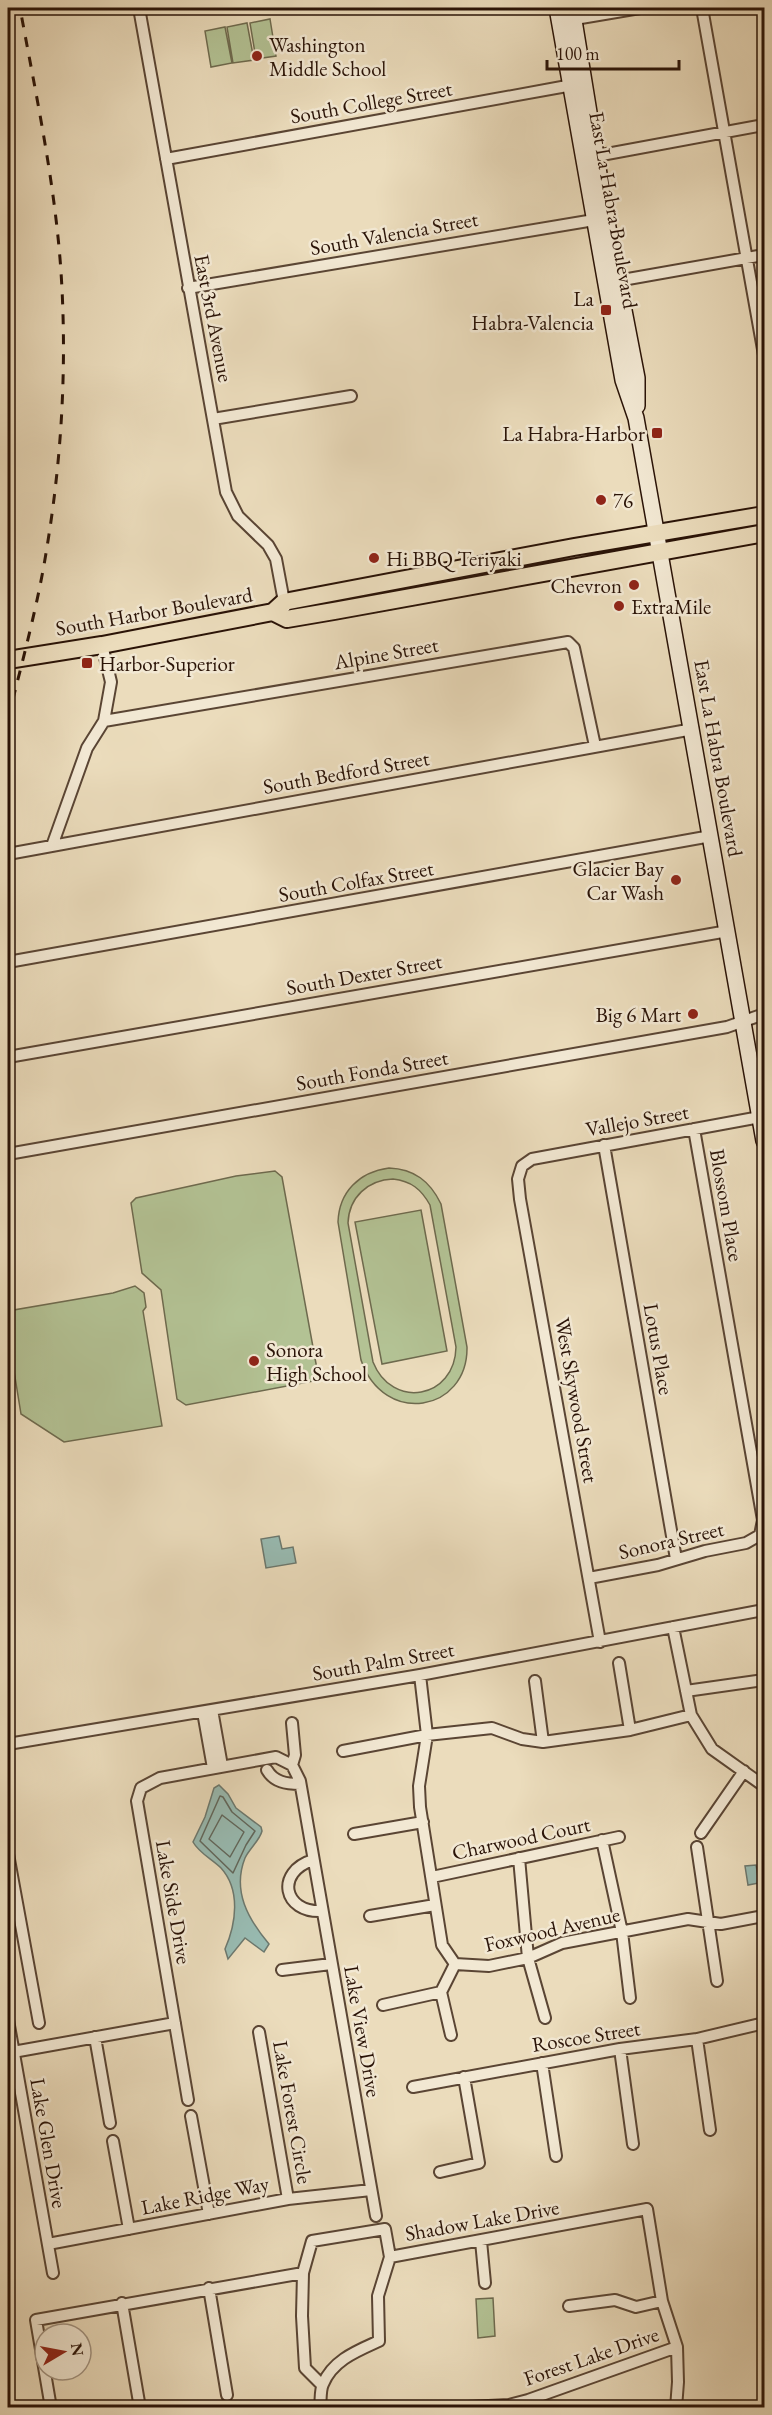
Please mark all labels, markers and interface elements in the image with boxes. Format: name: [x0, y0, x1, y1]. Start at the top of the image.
place label: Washington Middle School: [269, 31, 386, 82]
scale bar: [547, 33, 679, 71]
text: 100 m: [556, 42, 600, 65]
marker: Washington Middle School: [250, 49, 264, 63]
street label: South College Street: [288, 74, 454, 130]
street label: East La Habra Boulevard: [583, 109, 645, 311]
street label: South Valencia Street: [308, 205, 480, 261]
street label: East 3rd Avenue: [188, 252, 240, 384]
place label: La Habra-Valencia: [471, 285, 595, 336]
marker: La Habra-Valencia: [599, 303, 613, 317]
place label: La Habra-Harbor: [502, 420, 645, 447]
marker: La Habra-Harbor: [650, 426, 664, 440]
place label: 76: [613, 487, 633, 514]
marker: 76: [594, 493, 608, 507]
place label: Hi BBQ Teriyaki: [386, 545, 522, 573]
marker: Hi BBQ Teriyaki: [367, 551, 381, 565]
place label: Chevron: [550, 572, 622, 599]
marker: Chevron: [627, 578, 641, 592]
street label: South Harbor Boulevard: [53, 580, 255, 642]
place label: ExtraMile: [631, 593, 711, 620]
marker: ExtraMile: [612, 599, 626, 613]
street label: Alpine Street: [331, 630, 441, 676]
place label: Harbor-Superior: [99, 650, 235, 677]
marker: Harbor-Superior: [80, 656, 94, 670]
street label: East La Habra Boulevard: [688, 657, 750, 859]
street label: South Bedford Street: [261, 744, 432, 800]
street label: South Colfax Street: [276, 854, 436, 908]
place label: Glacier Bay Car Wash: [572, 855, 665, 906]
marker: Glacier Bay Car Wash: [669, 873, 683, 887]
street label: South Dexter Street: [284, 947, 444, 1001]
place label: Big 6 Mart: [595, 1001, 681, 1028]
marker: Big 6 Mart: [686, 1007, 700, 1021]
street label: South Fonda Street: [294, 1043, 450, 1097]
street label: Vallejo Street: [583, 1098, 691, 1142]
street label: Blossom Place: [704, 1147, 750, 1263]
street label: Lotus Place: [638, 1301, 680, 1397]
street label: West Skywood Street: [549, 1315, 605, 1485]
place label: Sonora High School: [266, 1336, 367, 1387]
marker: Sonora High School: [247, 1354, 261, 1368]
street label: Sonora Street: [616, 1515, 727, 1565]
street label: South Palm Street: [310, 1635, 456, 1687]
street label: Charwood Court: [449, 1810, 593, 1866]
street label: Lake Side Drive: [150, 1838, 198, 1966]
street label: Foxwood Avenue: [481, 1900, 623, 1958]
street label: Lake View Drive: [338, 1963, 388, 2099]
street label: Roscoe Street: [530, 2014, 642, 2058]
street label: Lake Forest Circle: [267, 2038, 319, 2186]
street label: Lake Glen Drive: [24, 2076, 74, 2210]
street label: Lake Ridge Way: [139, 2169, 272, 2221]
street label: Shadow Lake Drive: [403, 2193, 561, 2247]
street label: Forest Lake Drive: [520, 2320, 662, 2392]
north arrow: [33, 2322, 93, 2382]
text: N: [66, 2341, 89, 2358]

